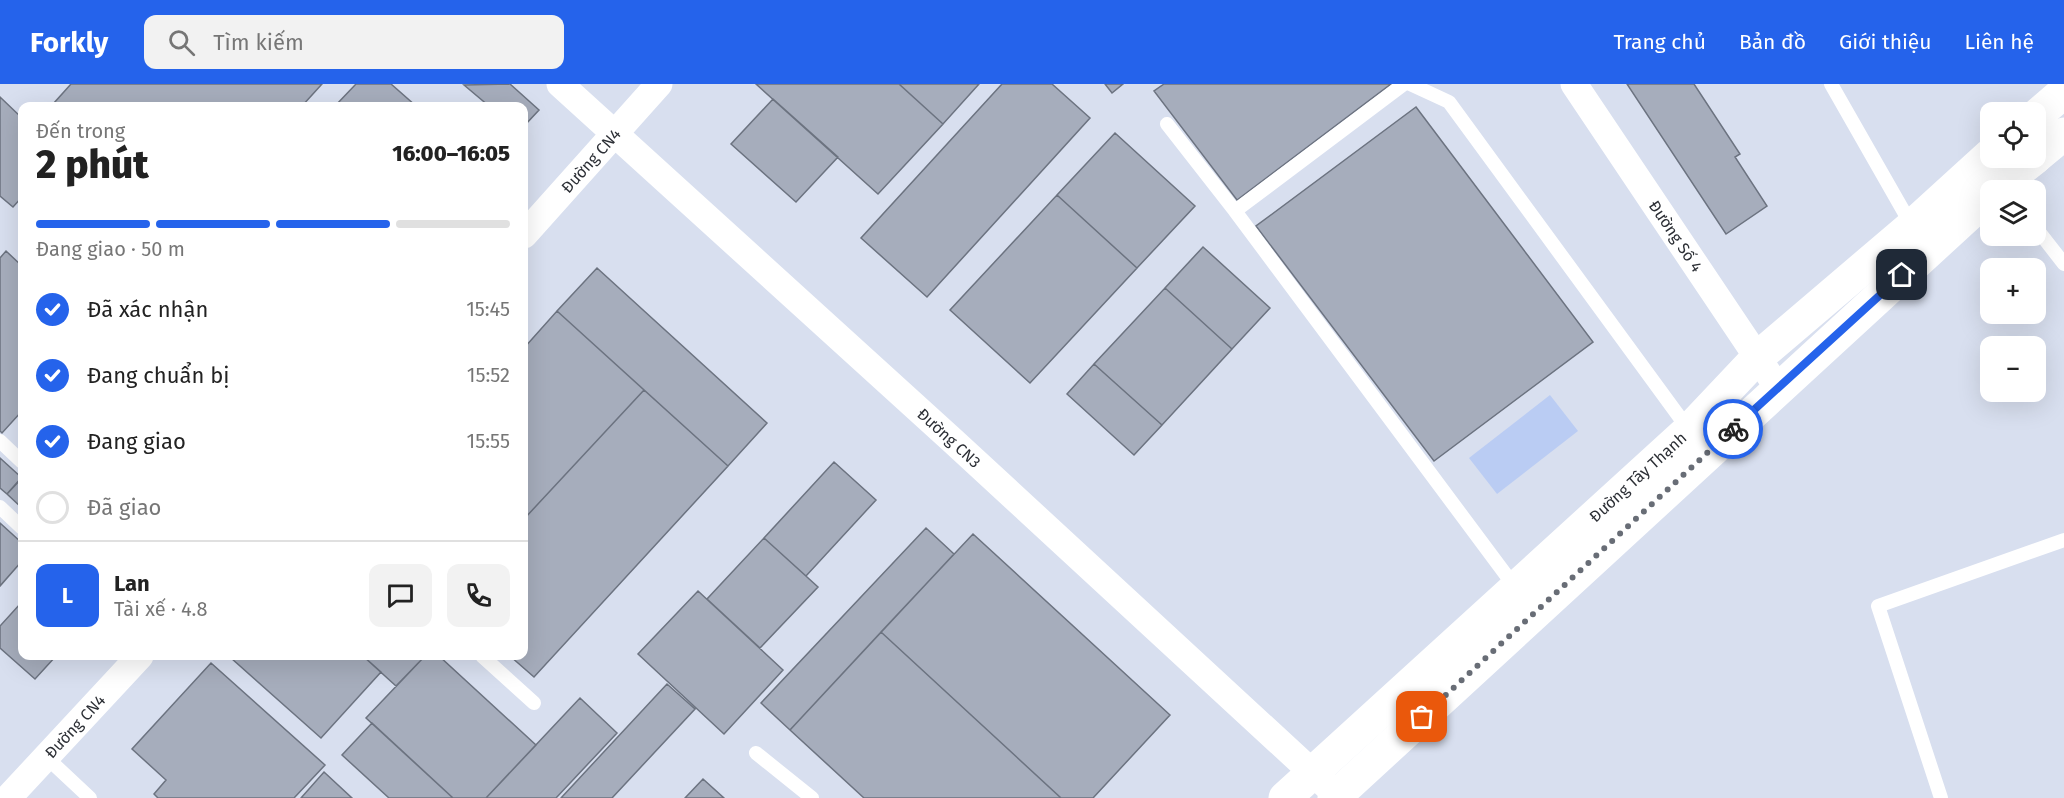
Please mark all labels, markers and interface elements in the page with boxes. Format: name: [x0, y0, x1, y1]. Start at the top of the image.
search box: [144, 15, 564, 69]
text: Forkly: [30, 26, 108, 59]
icon: search: [165, 26, 198, 59]
text: Tìm kiếm: [213, 29, 304, 56]
text: Trang chủ: [1614, 29, 1706, 55]
text: Bản đồ: [1739, 29, 1806, 55]
text: Giới thiệu: [1839, 29, 1932, 55]
text: Liên hệ: [1965, 29, 2034, 55]
map controls: [1980, 102, 2046, 402]
button: locate: [1980, 102, 2046, 168]
text: Đến trong: [36, 119, 125, 143]
street label: Đường CN4: [557, 124, 625, 196]
text: 16:00–16:05: [392, 140, 510, 167]
text: 2 phút: [36, 142, 149, 188]
button: layers: [1980, 180, 2046, 246]
street label: Đường Số 4: [1645, 197, 1707, 276]
text: Đang giao · 50 m: [36, 237, 185, 261]
pin: [1876, 249, 1927, 300]
icon: home: [1885, 258, 1918, 291]
button: +: [1980, 258, 2046, 324]
icon: check: [36, 293, 69, 326]
text: Đã xác nhận: [87, 296, 208, 323]
text: 15:45: [466, 297, 510, 321]
button: −: [1980, 336, 2046, 402]
icon: check: [36, 359, 69, 392]
text: Đang chuẩn bị: [87, 362, 230, 389]
text: 15:52: [467, 363, 510, 387]
courier: [1703, 399, 1763, 459]
street label: Đường CN3: [914, 404, 985, 471]
icon: bike: [1717, 413, 1750, 446]
icon: check: [36, 425, 69, 458]
text: Đang giao: [87, 428, 186, 455]
street label: Đường Tây Thạnh: [1585, 428, 1690, 526]
text: 15:55: [467, 429, 510, 453]
text: Đã giao: [87, 494, 161, 521]
button: chat: [369, 564, 432, 627]
button: phone: [447, 564, 510, 627]
text: Lan: [114, 570, 150, 597]
text: L: [62, 582, 73, 609]
text: Tài xế · 4.8: [114, 597, 207, 621]
street label: Đường CN4: [41, 690, 109, 762]
pin: [1396, 691, 1447, 742]
icon: bag: [1405, 700, 1438, 733]

